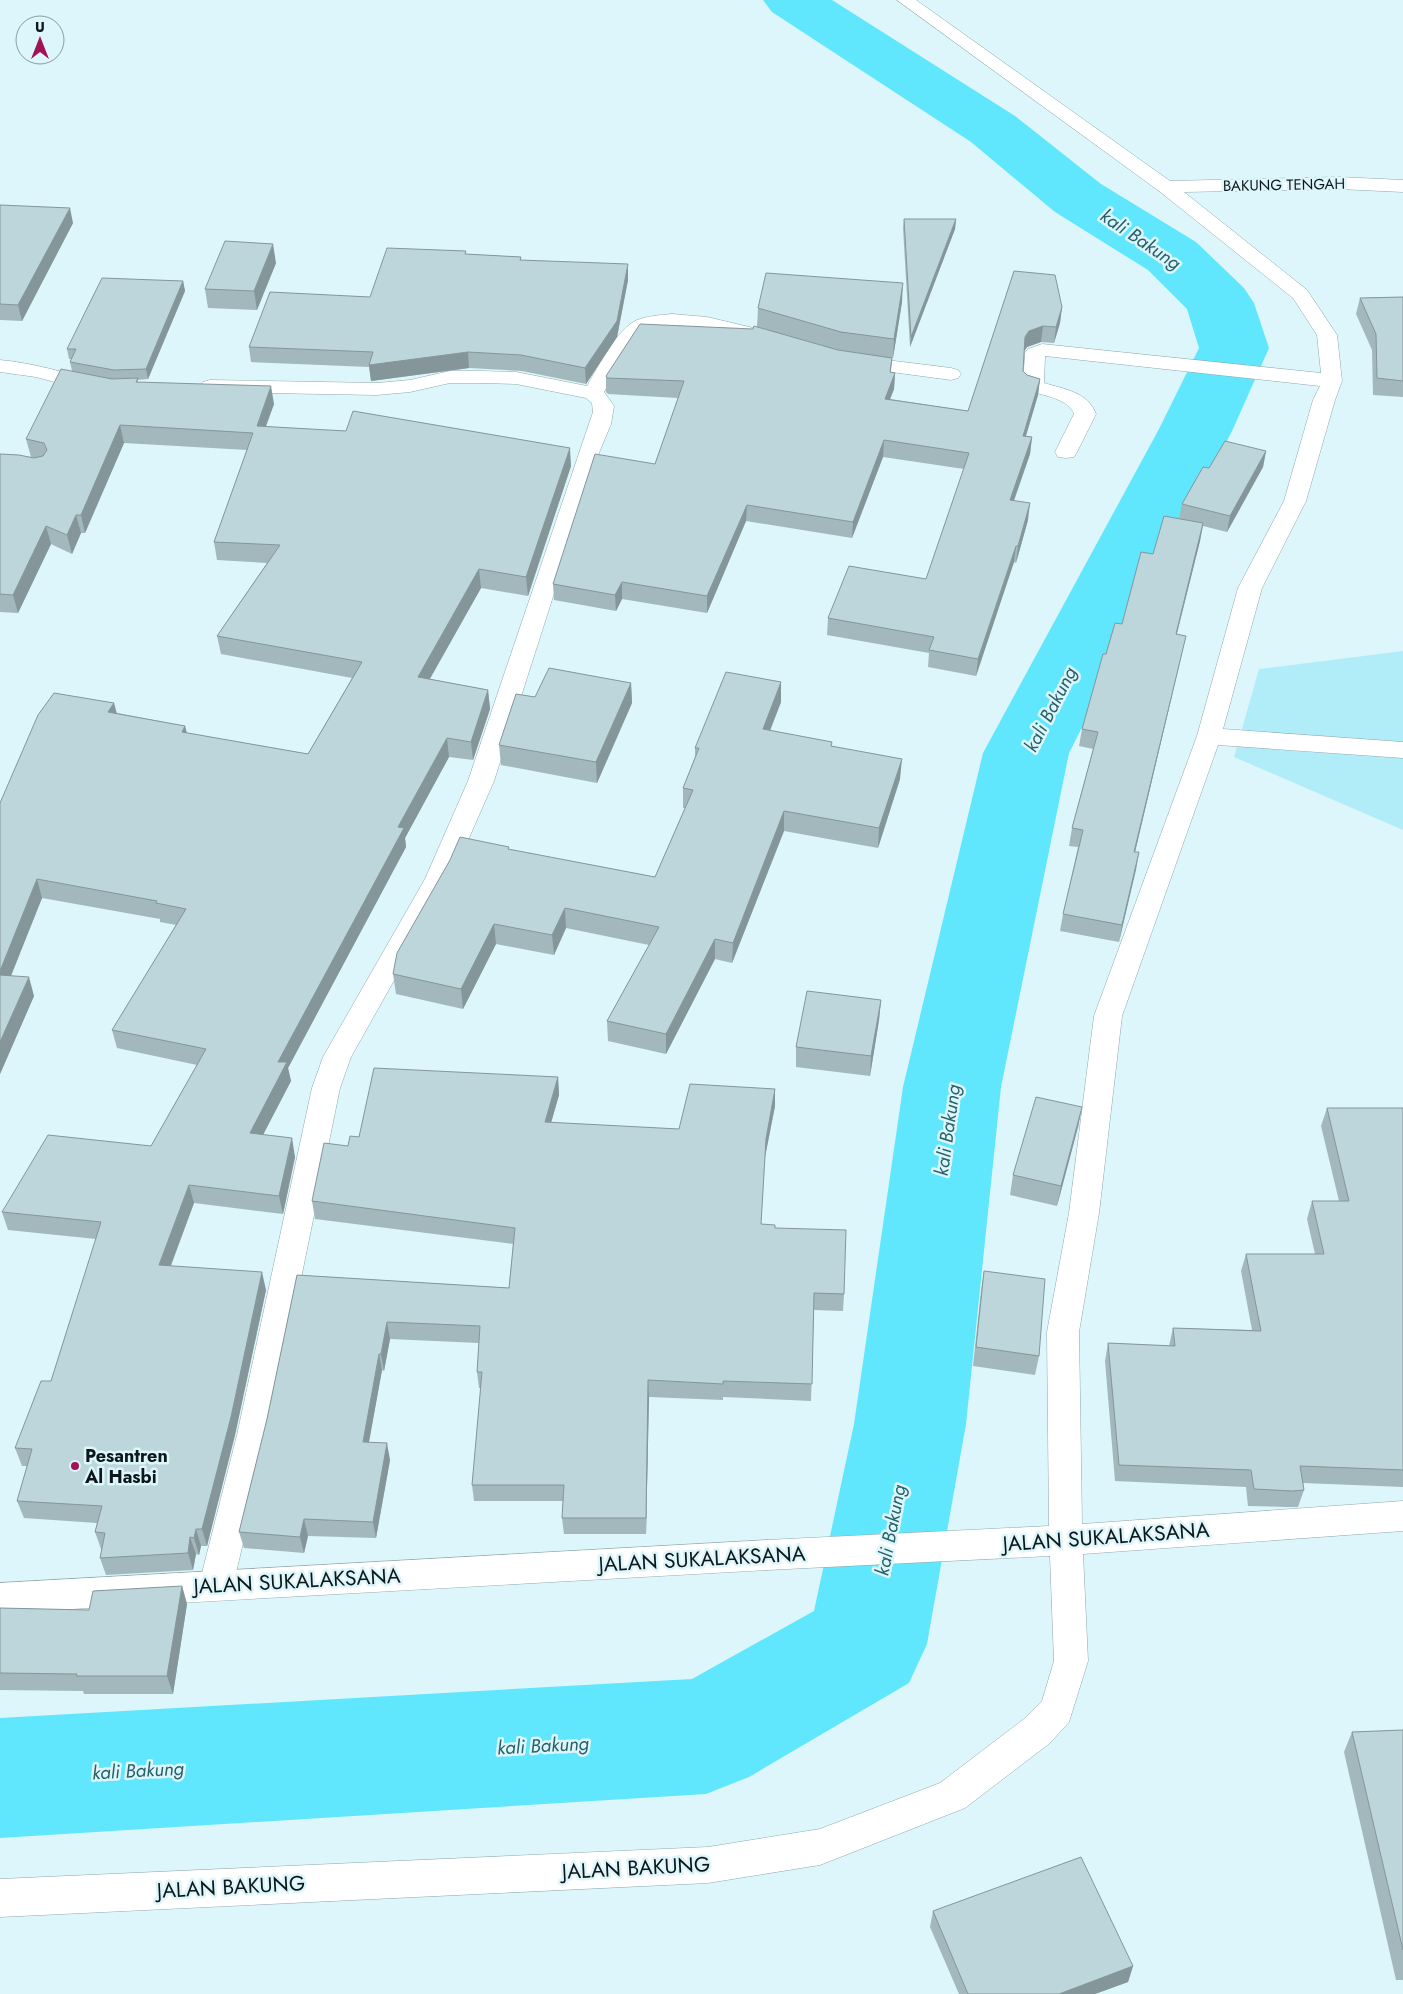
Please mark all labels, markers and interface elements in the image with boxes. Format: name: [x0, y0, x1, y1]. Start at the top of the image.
north arrow: [15, 15, 65, 65]
text: U: [35, 17, 45, 37]
street label: BAKUNG TENGAH: [1223, 173, 1345, 197]
water label: kali Bakung: [1095, 203, 1187, 277]
water label: kali Bakung: [1018, 662, 1084, 756]
water label: kali Bakung: [928, 1082, 967, 1177]
place label: Pesantren Al Hasbi: [84, 1443, 168, 1490]
marker: Pesantren Al Hasbi: [69, 1460, 81, 1472]
water label: kali Bakung: [868, 1482, 913, 1578]
street label: JALAN SUKALAKSANA: [999, 1515, 1210, 1559]
street label: JALAN SUKALAKSANA: [595, 1539, 806, 1580]
street label: JALAN SUKALAKSANA: [190, 1561, 401, 1602]
water label: kali Bakung: [496, 1730, 590, 1761]
water label: kali Bakung: [91, 1755, 185, 1786]
street label: JALAN BAKUNG: [558, 1849, 711, 1887]
street label: JALAN BAKUNG: [153, 1868, 306, 1906]

